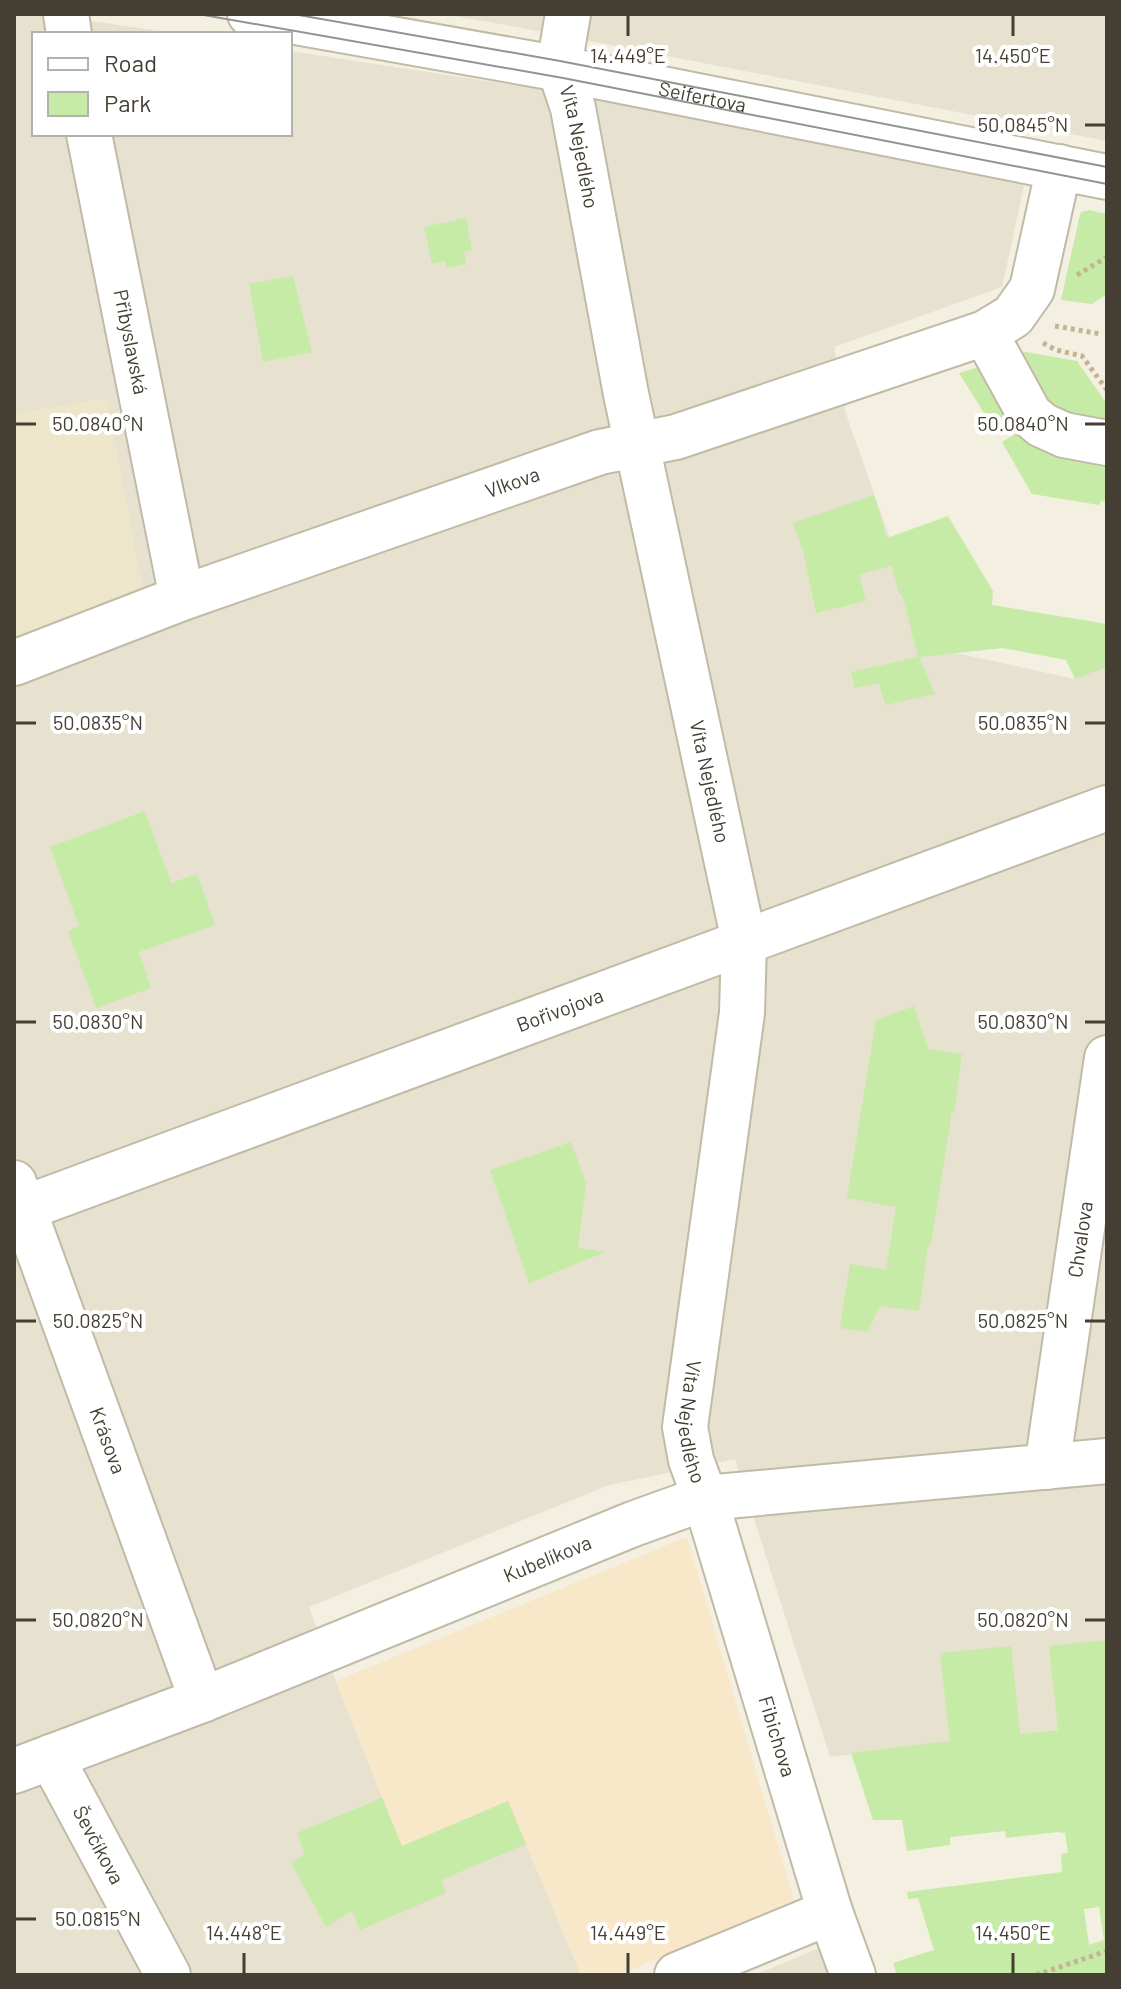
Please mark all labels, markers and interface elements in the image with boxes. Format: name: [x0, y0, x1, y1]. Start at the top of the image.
legend: [32, 32, 292, 136]
text: 14.449°E: [590, 43, 666, 67]
text: 14.450°E: [975, 43, 1051, 67]
text: Road: [104, 48, 157, 77]
street label: Seifertova: [657, 76, 749, 116]
street label: Víta Nejedlého: [555, 82, 604, 210]
text: Park: [104, 88, 151, 117]
text: 50.0845°N: [978, 112, 1068, 136]
street label: Přibyslavská: [109, 287, 154, 396]
text: 50.0840°N: [52, 411, 144, 435]
text: 50.0840°N: [977, 411, 1069, 435]
street label: Vlkova: [482, 461, 542, 502]
text: 50.0835°N: [53, 710, 143, 734]
text: 50.0835°N: [978, 710, 1068, 734]
street label: Víta Nejedlého: [686, 718, 736, 845]
street label: Bořivojova: [513, 982, 606, 1036]
text: 50.0830°N: [53, 1009, 143, 1033]
text: 50.0830°N: [978, 1009, 1068, 1033]
street label: Chvalova: [1062, 1200, 1097, 1279]
text: 50.0825°N: [53, 1308, 143, 1332]
text: 50.0825°N: [978, 1308, 1068, 1332]
street label: Víta Nejedlého: [674, 1359, 712, 1486]
street label: Krásova: [85, 1403, 132, 1477]
street label: Kubelíkova: [499, 1529, 595, 1587]
text: 50.0820°N: [52, 1607, 144, 1631]
text: 50.0820°N: [977, 1607, 1069, 1631]
street label: Fibichova: [754, 1693, 802, 1780]
street label: Ševčíkova: [68, 1801, 130, 1888]
text: 50.0815°N: [55, 1906, 141, 1930]
text: 14.448°E: [206, 1920, 282, 1944]
text: 14.449°E: [590, 1920, 666, 1944]
text: 14.450°E: [975, 1920, 1051, 1944]

